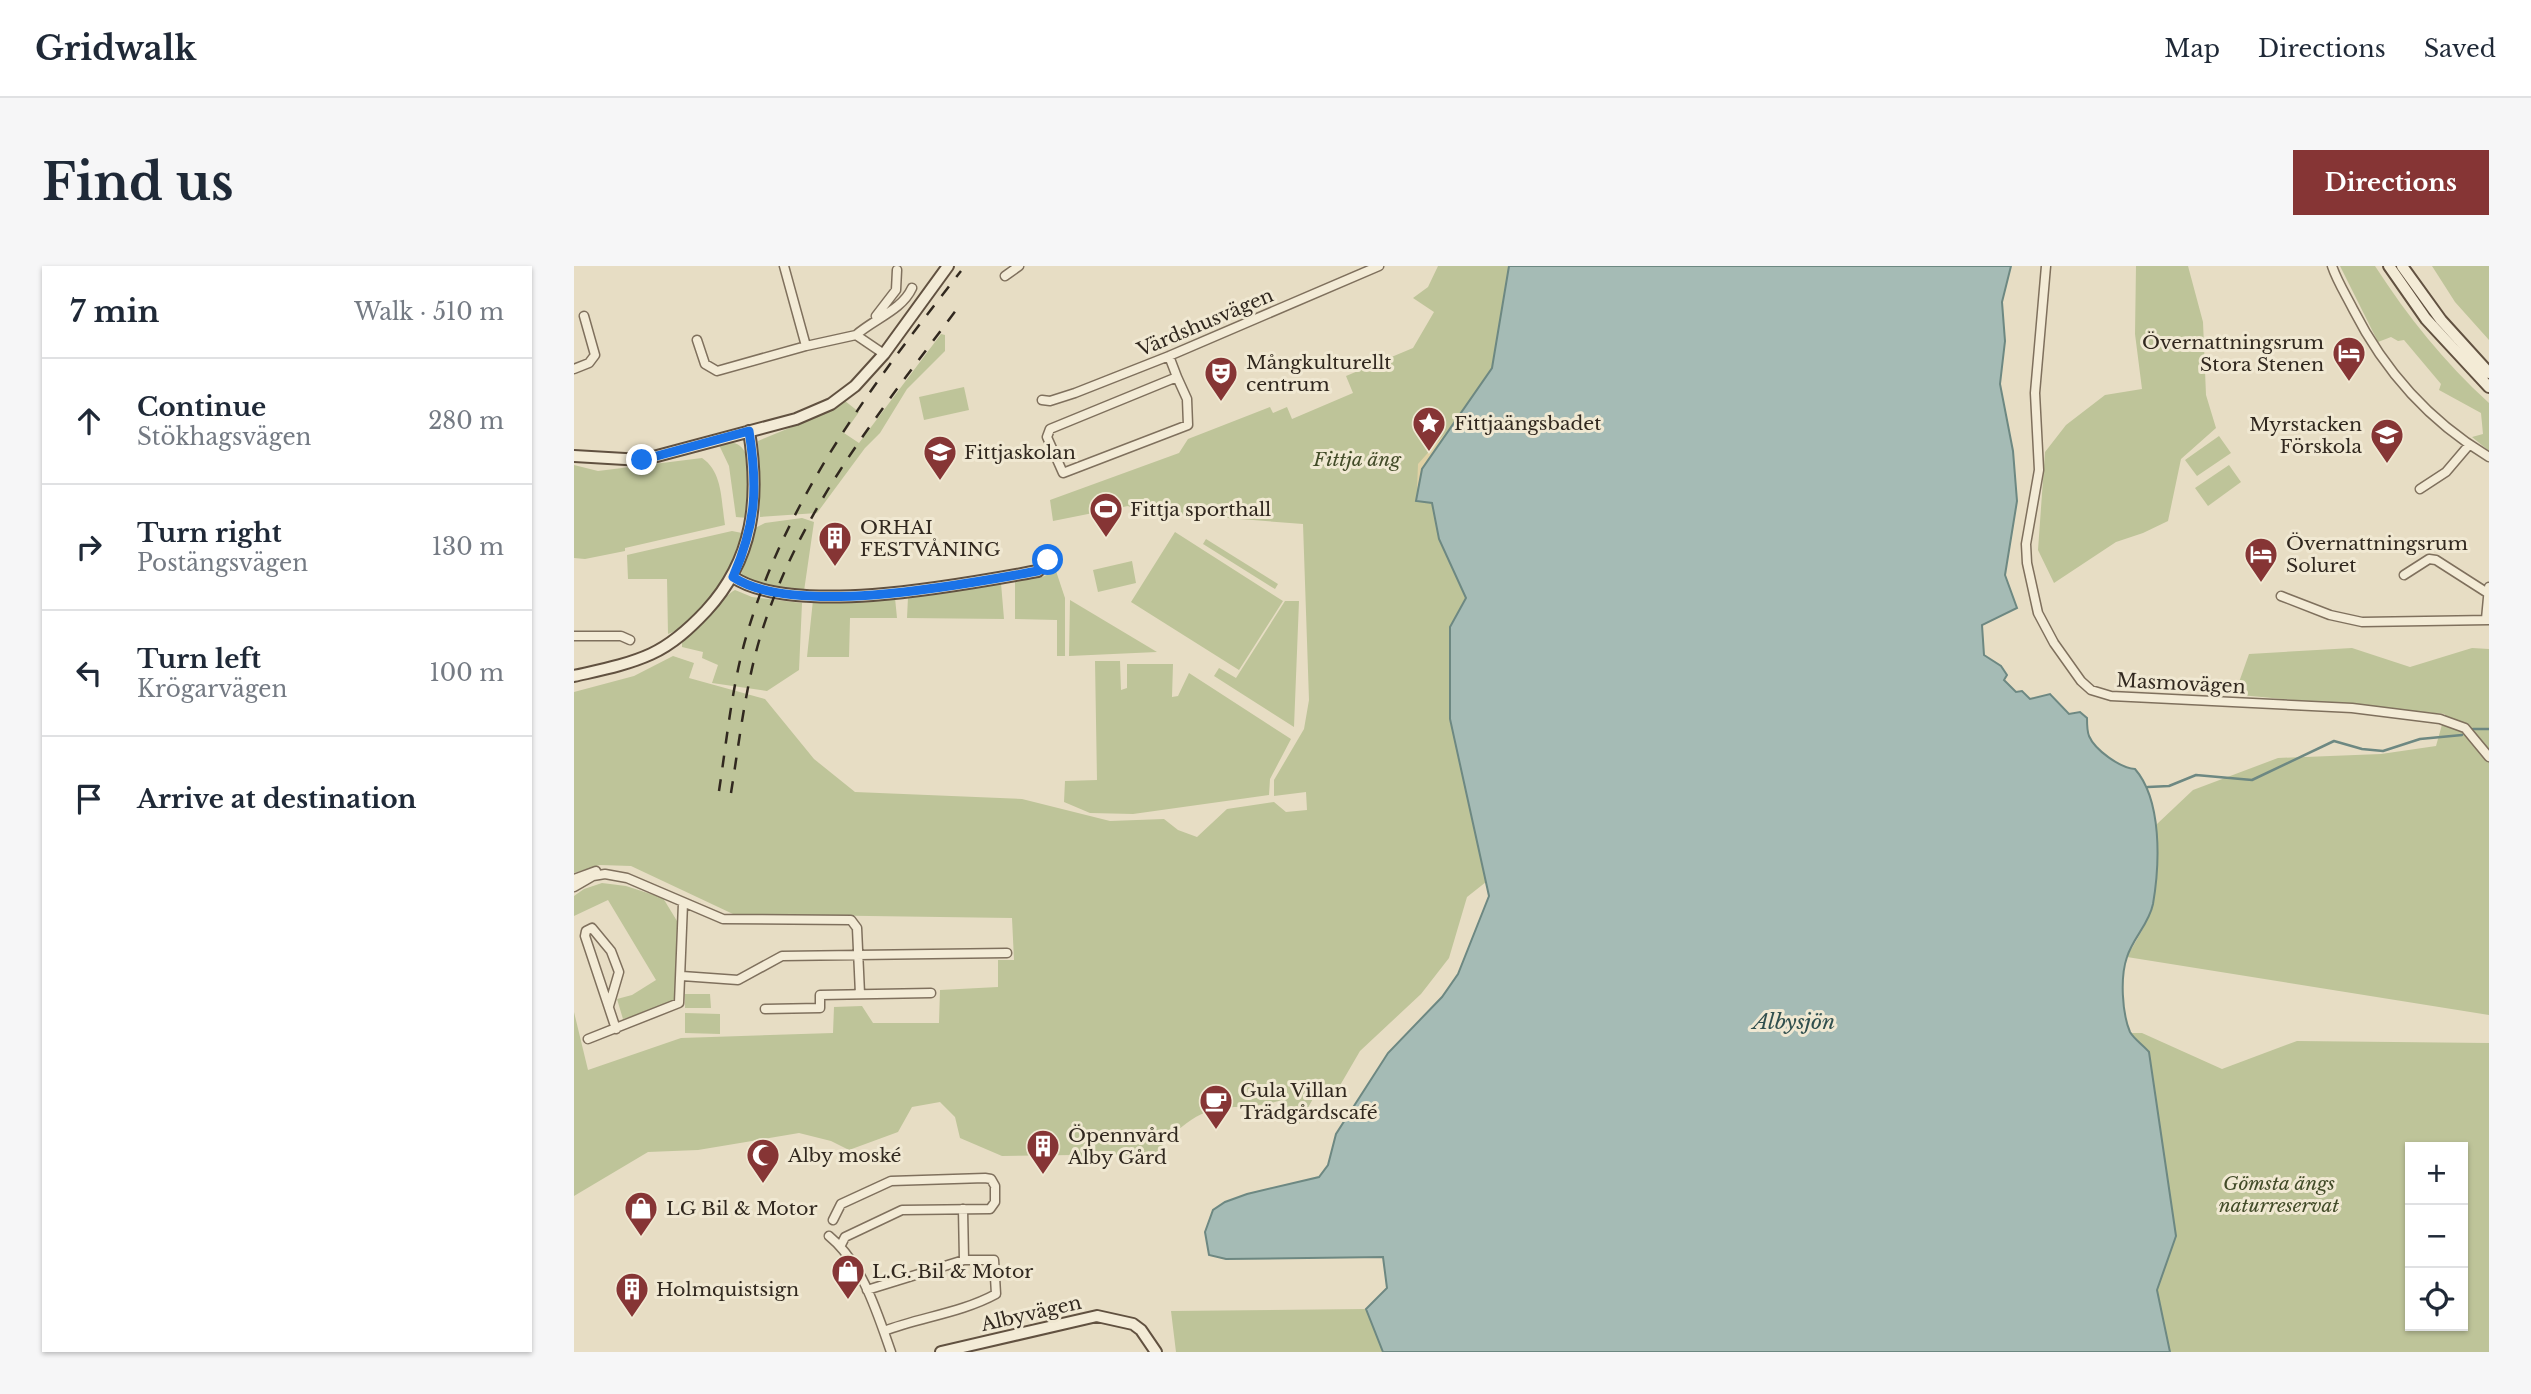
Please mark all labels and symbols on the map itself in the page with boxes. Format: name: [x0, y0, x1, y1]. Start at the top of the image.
street label: Värdshusvägen: [1133, 283, 1277, 362]
place label: Övernattningsrum Stora Stenen: [2142, 331, 2324, 376]
hotel icon: Övernattningsrum Stora Stenen: [2330, 334, 2368, 383]
place label: Mångkulturellt centrum: [1246, 351, 1392, 396]
theatre icon: Mångkulturellt centrum: [1202, 354, 1240, 403]
place icon: Fittjaängsbadet: [1410, 404, 1448, 453]
place label: Fittjaängsbadet: [1454, 412, 1602, 435]
place label: Myrstacken Förskola: [2249, 413, 2362, 458]
school or university icon: Myrstacken Förskola: [2368, 416, 2406, 465]
school or university icon: Fittjaskolan: [921, 433, 959, 482]
place label: Fittjaskolan: [964, 441, 1076, 464]
route end: [626, 444, 657, 475]
park label: Fittja äng: [1312, 448, 1402, 471]
sports icon: Fittja sporthall: [1087, 490, 1125, 539]
place label: Fittja sporthall: [1130, 498, 1271, 521]
place label: ORHAI FESTVÅNING: [860, 516, 1001, 561]
building icon: ORHAI FESTVÅNING: [816, 519, 854, 568]
place label: Övernattningsrum Soluret: [2286, 532, 2468, 577]
hotel icon: Övernattningsrum Soluret: [2242, 535, 2280, 584]
route start: [1032, 544, 1063, 575]
street label: Masmovägen: [2116, 669, 2246, 698]
water label: Albysjön: [1750, 1009, 1835, 1035]
place label: Gula Villan Trädgårdscafé: [1240, 1079, 1378, 1124]
cafe icon: Gula Villan Trädgårdscafé: [1197, 1082, 1235, 1131]
place label: Öpennvård Alby Gård: [1067, 1124, 1179, 1169]
building icon: Öpennvård Alby Gård: [1024, 1127, 1062, 1176]
mosque icon: Alby moské: [744, 1136, 782, 1185]
place label: Alby moské: [787, 1144, 901, 1167]
park label: Gömsta ängs naturreservat: [2219, 1172, 2339, 1217]
shop icon: LG Bil & Motor: [622, 1189, 660, 1238]
place label: LG Bil & Motor: [666, 1197, 817, 1220]
shop icon: L.G. Bil & Motor: [829, 1252, 867, 1301]
place label: L.G. Bil & Motor: [872, 1260, 1033, 1283]
building icon: Holmquistsign: [613, 1270, 651, 1319]
place label: Holmquistsign: [656, 1278, 799, 1301]
street label: Albyvägen: [978, 1291, 1084, 1336]

